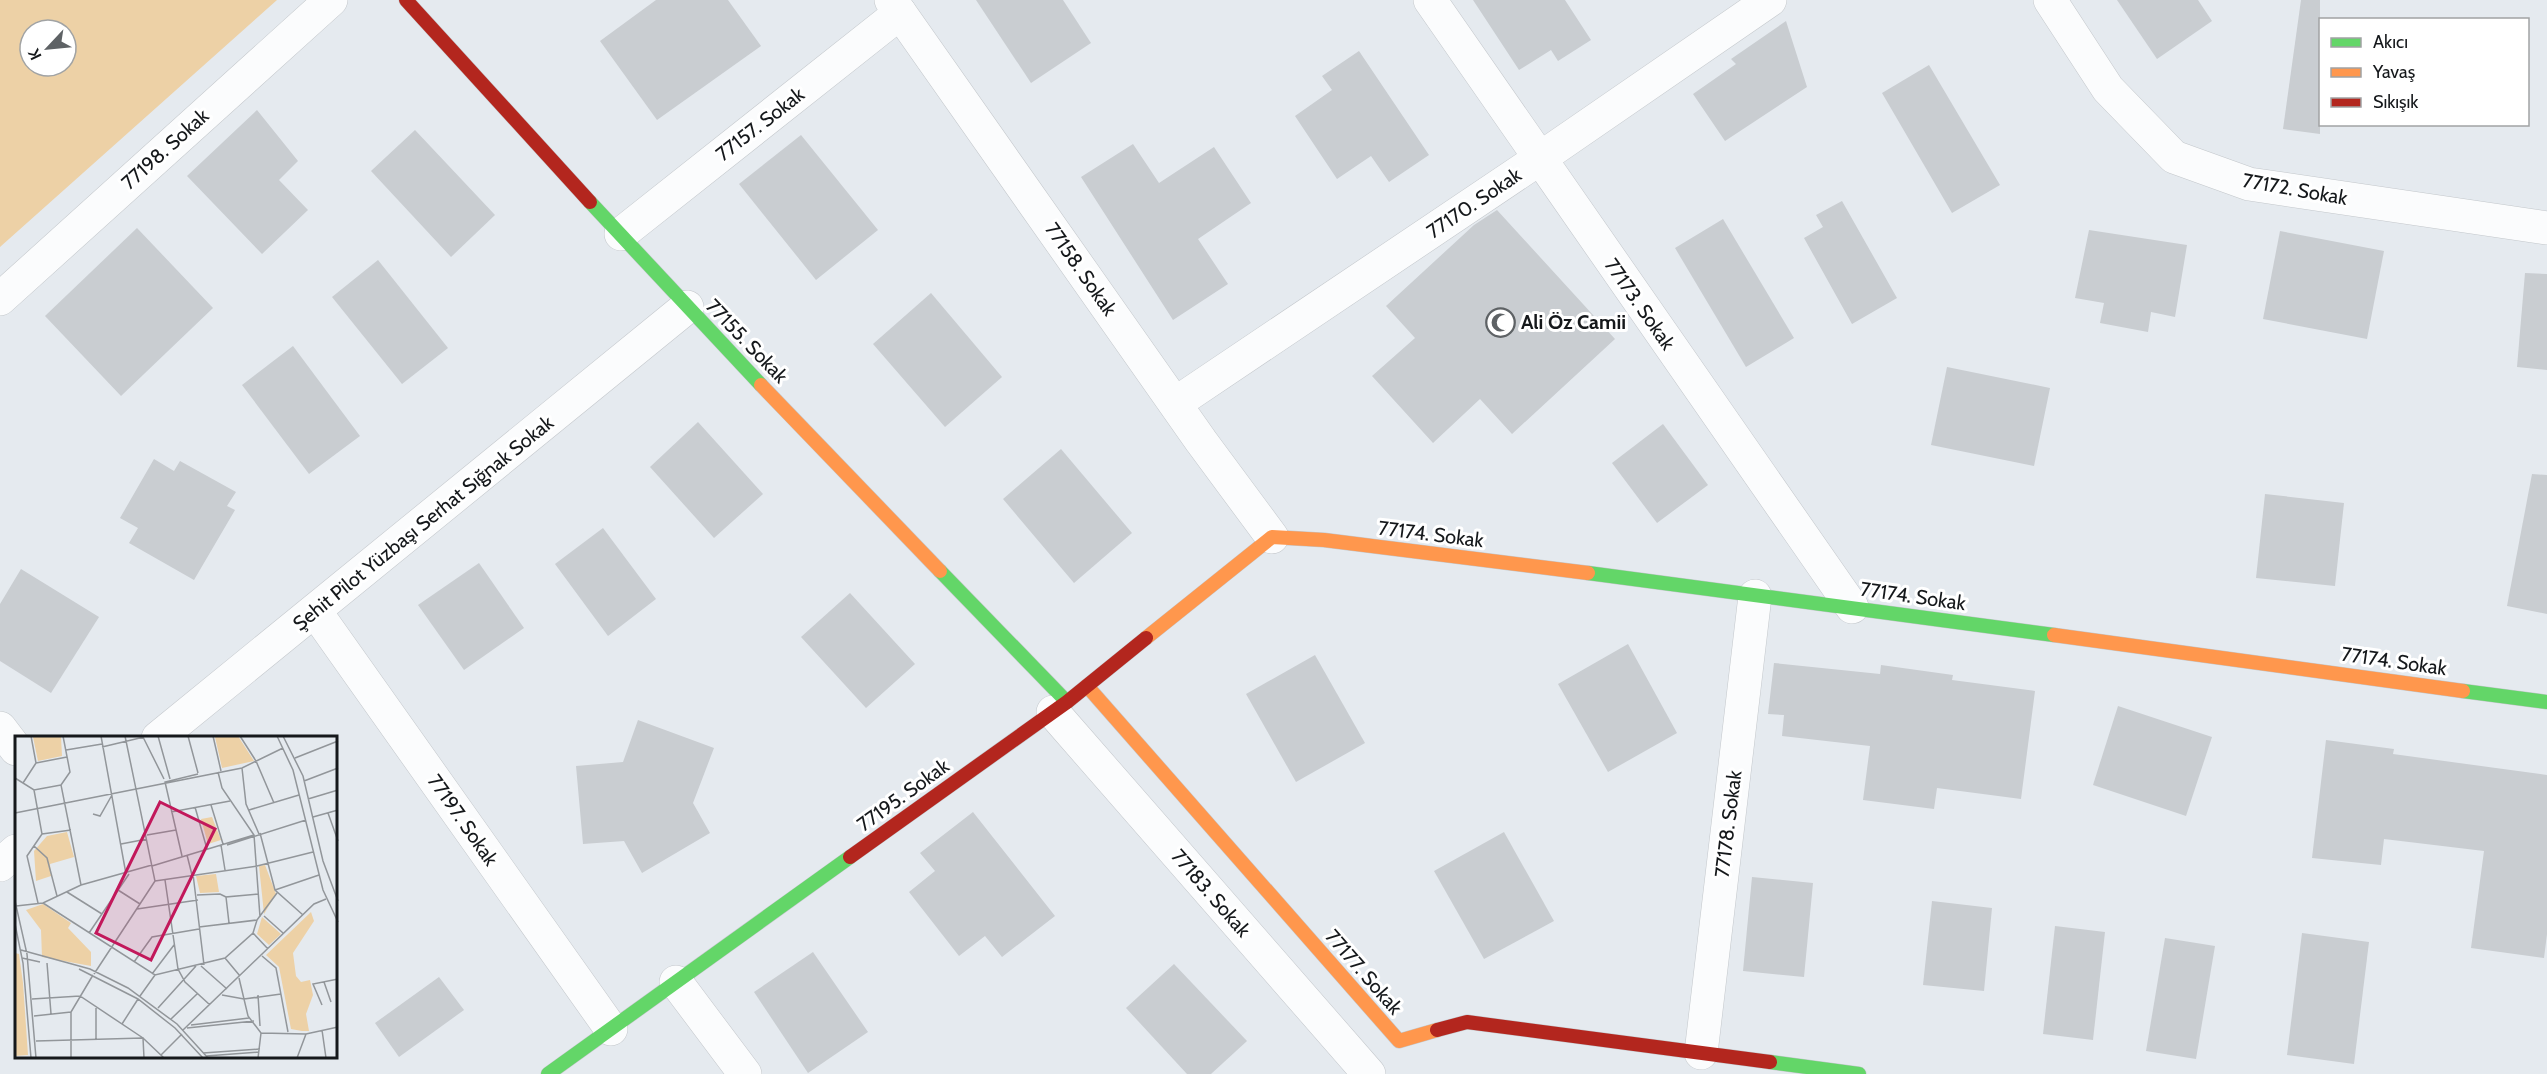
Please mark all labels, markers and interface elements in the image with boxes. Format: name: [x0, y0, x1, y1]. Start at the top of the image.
north arrow: [18, 18, 78, 78]
legend: [2319, 18, 2529, 126]
text: Akıcı: [2373, 31, 2408, 53]
text: K: [24, 46, 46, 63]
text: Yavaş: [2372, 61, 2415, 83]
street label: 77157. Sokak: [711, 82, 809, 166]
text: Sıkışık: [2373, 91, 2419, 113]
street label: 77198. Sokak: [117, 104, 214, 194]
street label: 77170. Sokak: [1422, 163, 1526, 243]
street label: 77172. Sokak: [2241, 168, 2349, 210]
street label: 77158. Sokak: [1040, 218, 1122, 320]
street label: 77173. Sokak: [1600, 254, 1680, 354]
street label: 77155. Sokak: [701, 294, 793, 388]
mosque icon: Ali Öz Camii: [1484, 306, 1516, 338]
place label: Ali Öz Camii: [1521, 310, 1626, 334]
street label: Şehit Pilot Yüzbaşı Serhat Sığnak Sokak: [288, 410, 558, 636]
street label: 77174. Sokak: [1377, 516, 1485, 552]
street label: 77174. Sokak: [1859, 577, 1967, 615]
street label: 77174. Sokak: [2340, 642, 2448, 680]
inset map: [15, 736, 338, 1059]
street label: 77195. Sokak: [852, 754, 954, 836]
street label: 77178. Sokak: [1710, 769, 1746, 879]
street label: 77197. Sokak: [423, 770, 503, 870]
street label: 77183. Sokak: [1166, 844, 1256, 942]
street label: 77177. Sokak: [1321, 925, 1407, 1019]

